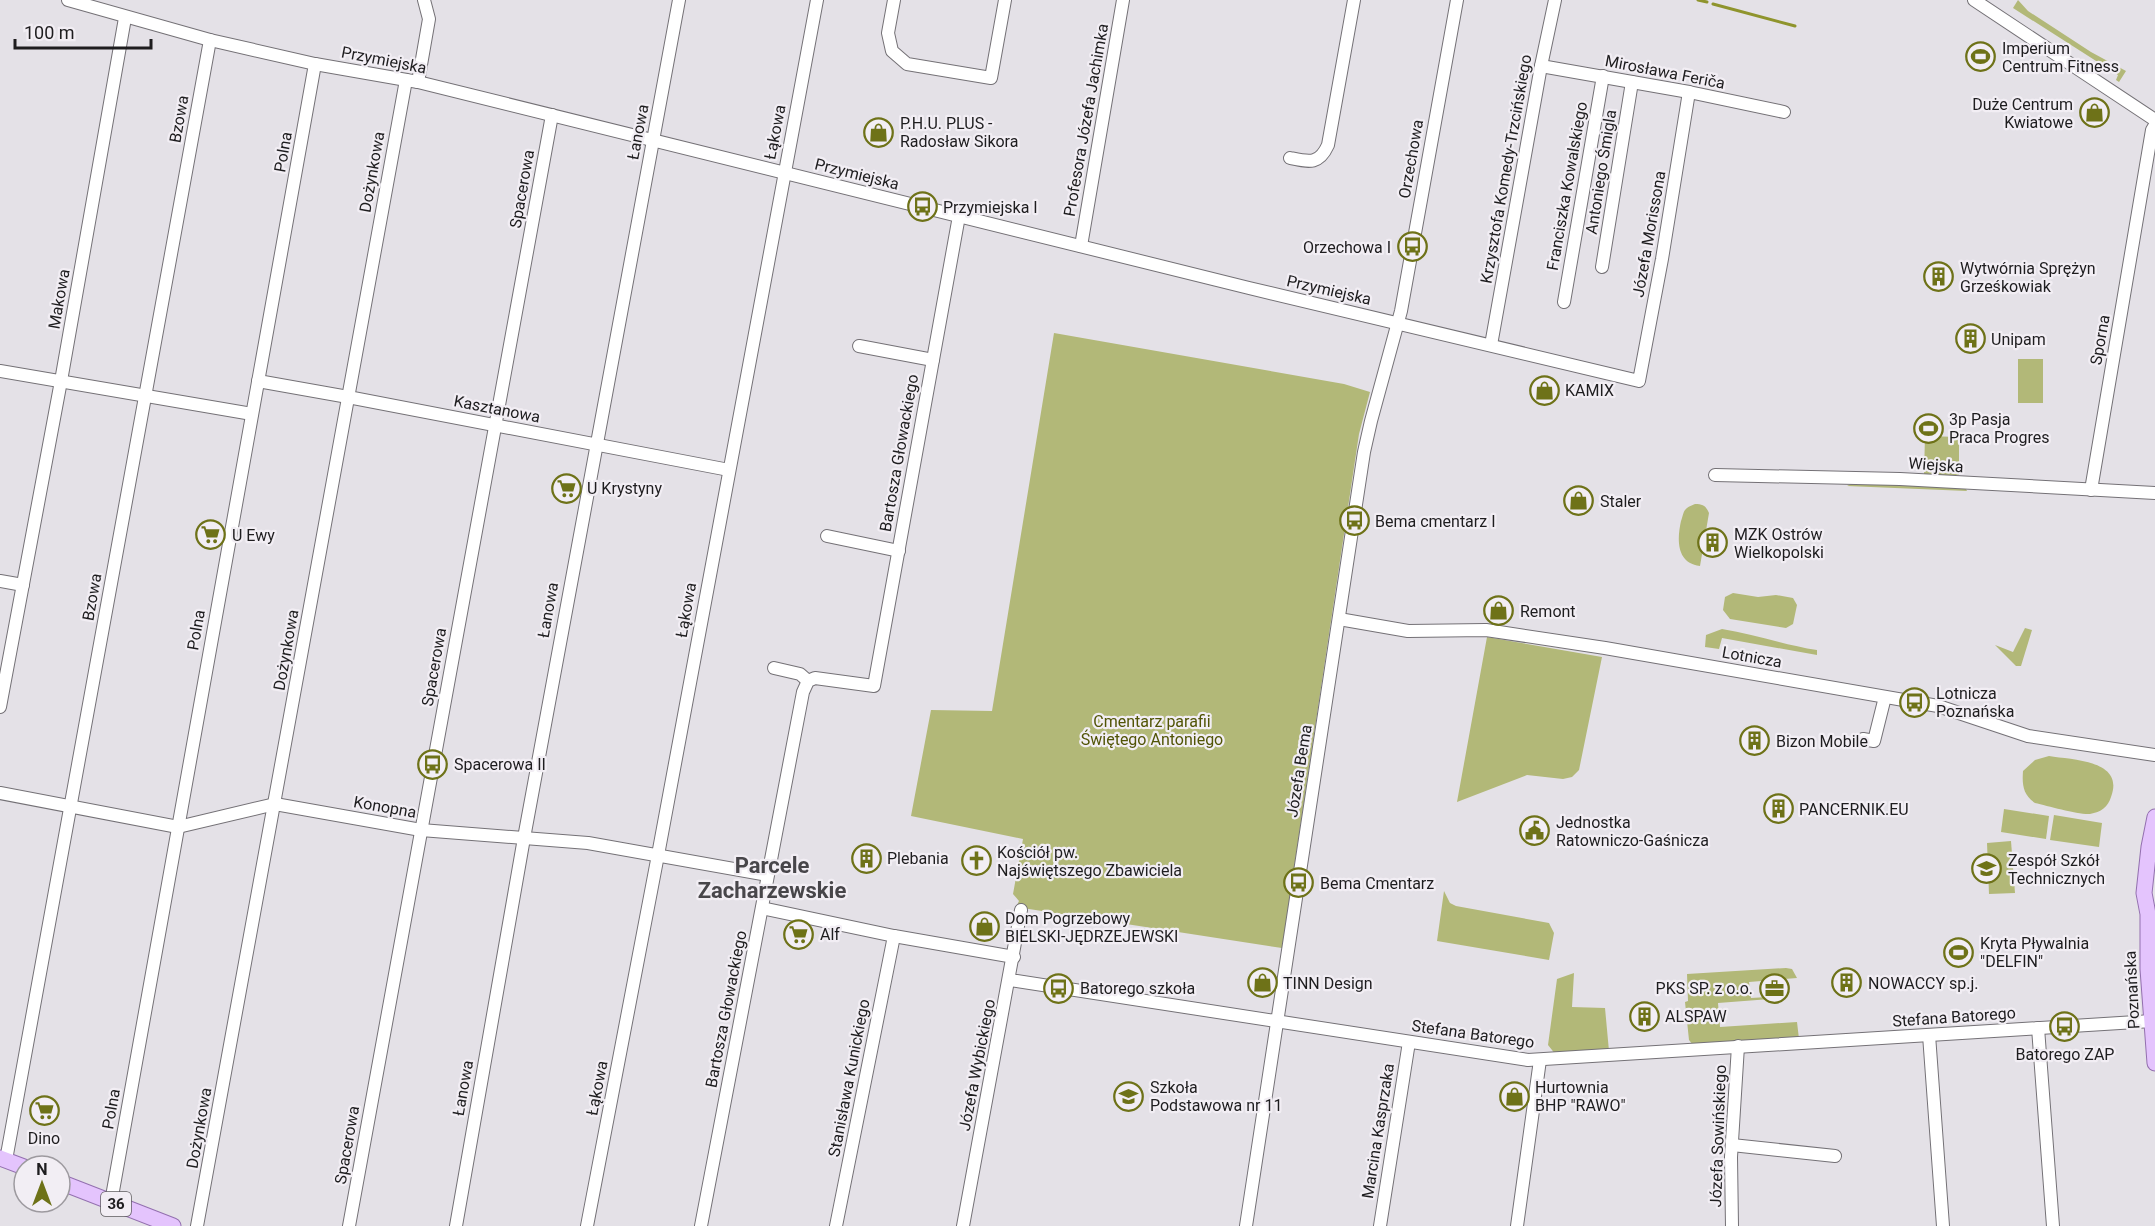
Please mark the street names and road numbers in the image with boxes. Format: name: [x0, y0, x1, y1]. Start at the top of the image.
street label: Profesora Józefa Jachimka: [1060, 22, 1112, 218]
street label: Przymiejska: [340, 42, 428, 78]
street label: Mirosława Feriča: [1603, 51, 1727, 93]
street label: Krzysztofa Komedy-Trzcińskiego: [1476, 53, 1536, 285]
street label: Bzowa: [166, 94, 192, 144]
street label: Franciszka Kowalskiego: [1543, 100, 1591, 272]
street label: Łanowa: [623, 103, 653, 161]
street label: Łąkowa: [760, 103, 790, 161]
street label: Antoniego Śmigla: [1581, 108, 1620, 236]
street label: Orzechowa: [1395, 118, 1427, 200]
street label: Polna: [270, 130, 296, 174]
street label: Dożynkowa: [356, 130, 388, 214]
street label: Spacerowa: [506, 148, 538, 230]
street label: Przymiejska: [813, 154, 901, 194]
street label: Józefa Morissona: [1629, 169, 1669, 299]
street label: Makowa: [44, 267, 74, 331]
street label: Przymiejska: [1285, 271, 1373, 309]
street label: Sporna: [2086, 313, 2114, 367]
street label: Bartosza Głowackiego: [876, 373, 922, 533]
street label: Kasztanowa: [452, 391, 542, 427]
street label: Wiejska: [1908, 454, 1964, 476]
street label: Bzowa: [79, 572, 105, 622]
street label: Łanowa: [534, 581, 562, 639]
street label: Łąkowa: [672, 581, 700, 639]
street label: Polna: [183, 608, 209, 652]
street label: Dożynkowa: [270, 608, 302, 692]
street label: Spacerowa: [418, 626, 450, 708]
street label: Lotnicza: [1720, 642, 1784, 672]
street label: Józefa Bema: [1282, 723, 1316, 819]
street label: Konopna: [352, 792, 418, 822]
street label: Bartosza Głowackiego: [701, 929, 751, 1089]
street label: Poznańska: [2120, 950, 2144, 1030]
street label: Stanisława Kunickiego: [824, 997, 874, 1159]
street label: Józefa Wybickiego: [955, 997, 999, 1133]
street label: Stefana Batorego: [1892, 1003, 2016, 1031]
street label: Stefana Batorego: [1410, 1016, 1536, 1052]
street label: Łanowa: [449, 1059, 477, 1117]
street label: Łąkowa: [582, 1059, 612, 1117]
street label: Marcina Kasprzaka: [1358, 1062, 1398, 1200]
street label: Józefa Sowińskiego: [1706, 1064, 1730, 1208]
street label: Dożynkowa: [183, 1086, 215, 1170]
street label: Polna: [98, 1087, 124, 1131]
street label: Spacerowa: [331, 1104, 363, 1186]
road number: 36: [101, 1192, 131, 1216]

